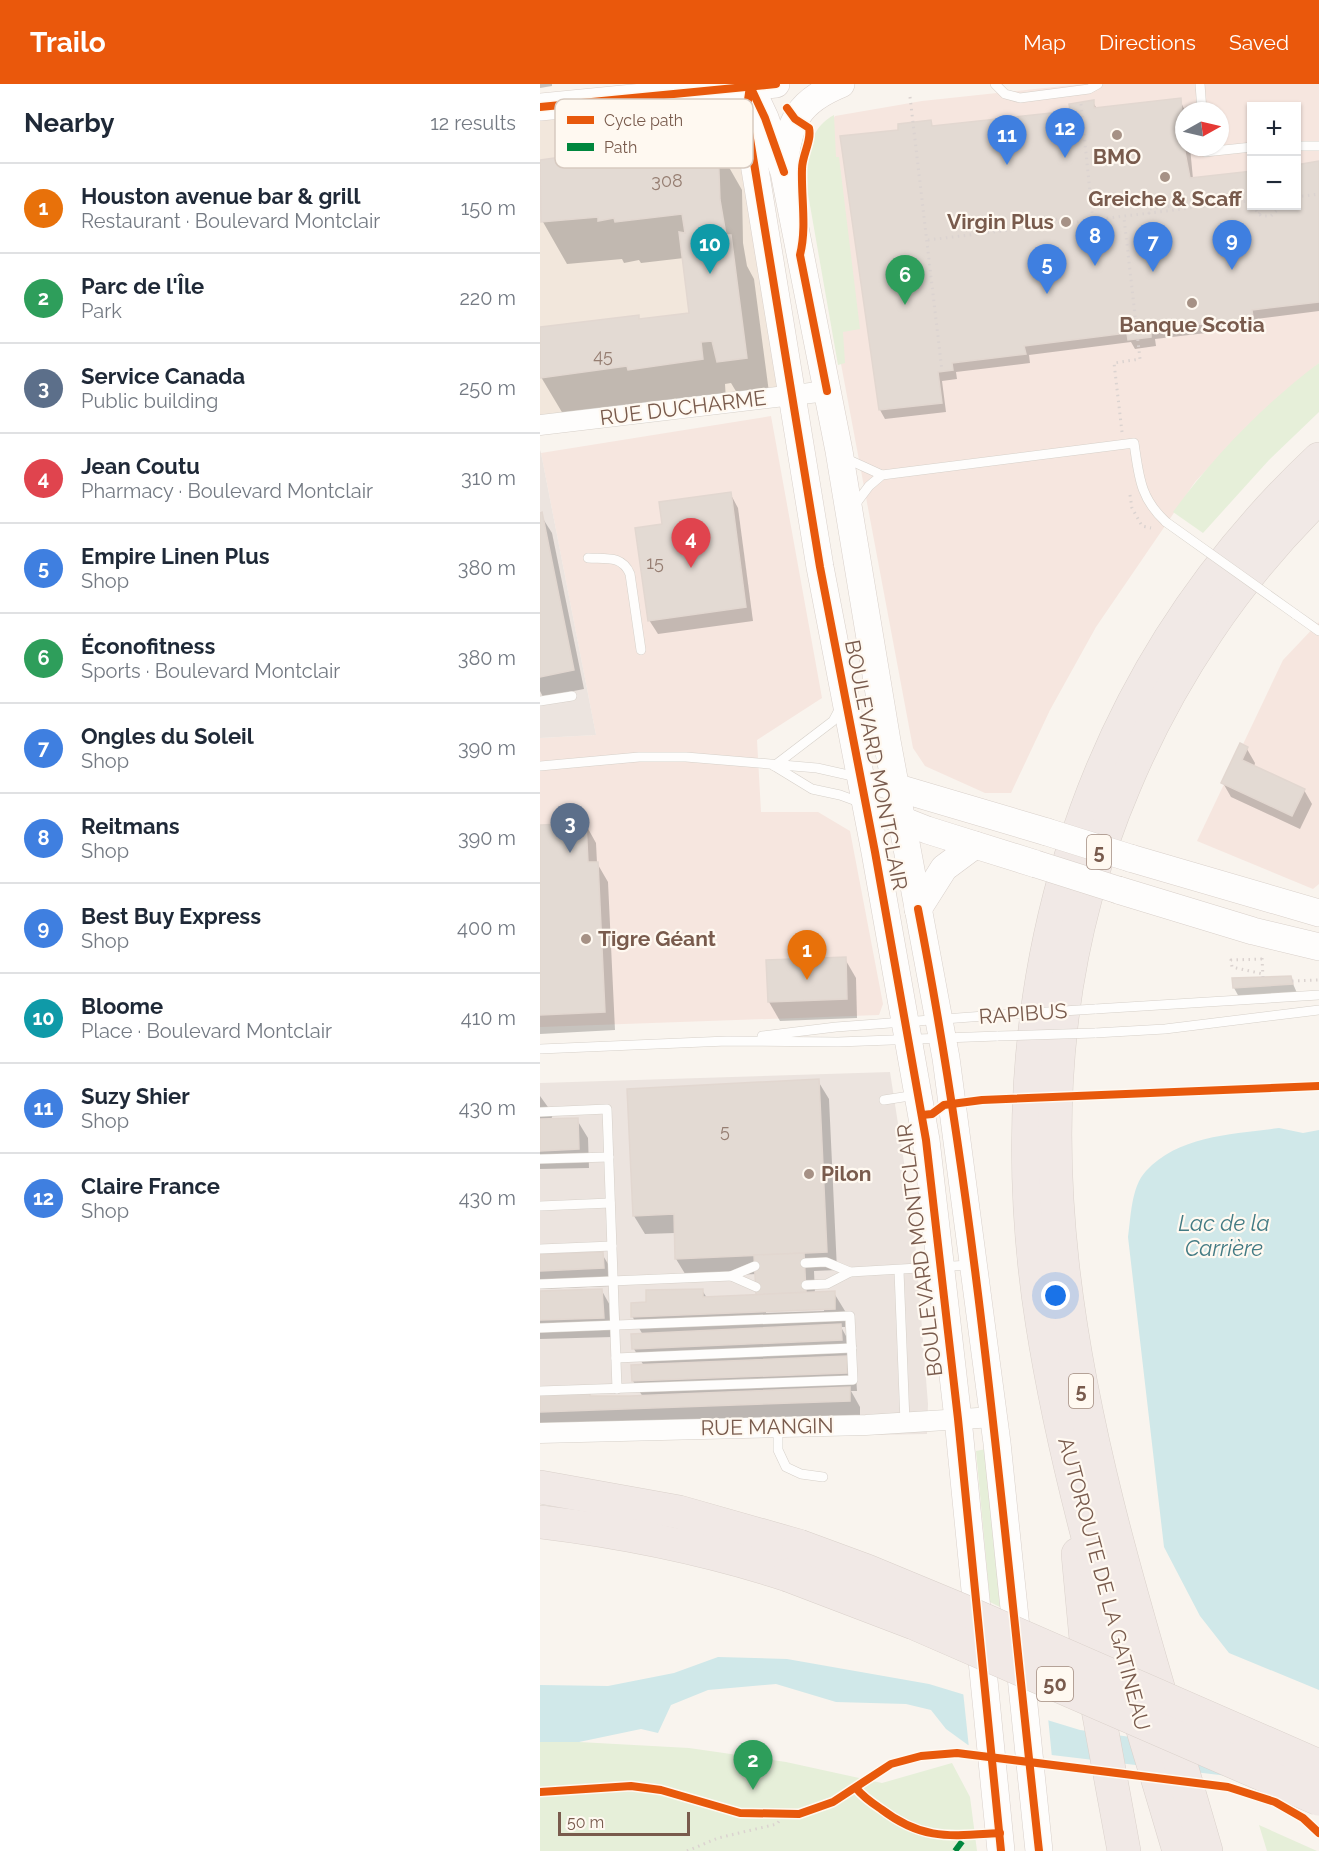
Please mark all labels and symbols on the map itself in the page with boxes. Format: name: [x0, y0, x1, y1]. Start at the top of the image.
legend: [555, 99, 753, 168]
north arrow: [1175, 102, 1229, 156]
pin: 12: [1046, 109, 1084, 158]
text: Cycle path: [604, 111, 683, 130]
pin: 11: [988, 116, 1026, 165]
marker: BMO: [1110, 128, 1124, 142]
text: Path: [604, 138, 637, 157]
place label: BMO: [1093, 144, 1141, 169]
house number: 308: [651, 170, 683, 191]
marker: Greiche & Scaff: [1158, 170, 1172, 184]
place label: Greiche & Scaff: [1088, 186, 1242, 211]
place label: Virgin Plus: [947, 209, 1054, 234]
marker: Virgin Plus: [1059, 215, 1073, 229]
pin: 8: [1076, 216, 1114, 266]
pin: 9: [1212, 220, 1252, 270]
pin: 7: [1134, 222, 1172, 272]
pin: 10: [690, 224, 730, 274]
pin: 5: [1028, 244, 1066, 294]
pin: 6: [886, 256, 925, 305]
marker: Banque Scotia: [1185, 296, 1199, 310]
place label: Banque Scotia: [1119, 312, 1265, 337]
house number: 45: [593, 345, 613, 366]
street label: RUE DUCHARME: [598, 385, 768, 430]
pin: 4: [672, 518, 710, 568]
house number: 15: [646, 552, 664, 573]
street label: BOULEVARD MONTCLAIR: [840, 638, 913, 892]
pin: 3: [550, 804, 590, 853]
road number: 5: [1087, 835, 1111, 869]
place label: Tigre Géant: [598, 926, 716, 951]
pin: 1: [788, 930, 826, 980]
marker: Tigre Géant: [579, 932, 593, 946]
street label: RAPIBUS: [978, 998, 1068, 1029]
house number: 5: [720, 1120, 730, 1141]
street label: BOULEVARD MONTCLAIR: [892, 1122, 947, 1378]
place label: Pilon: [821, 1161, 872, 1186]
marker: Pilon: [802, 1167, 816, 1181]
water label: Lac de la Carrière: [1178, 1210, 1270, 1261]
your location: [1041, 1281, 1070, 1310]
road number: 5: [1069, 1374, 1093, 1408]
street label: RUE MANGIN: [700, 1413, 834, 1440]
street label: AUTOROUTE DE LA GATINEAU: [1053, 1435, 1156, 1733]
road number: 50: [1037, 1667, 1073, 1701]
pin: 2: [734, 1740, 772, 1790]
scale bar: [558, 1809, 690, 1836]

